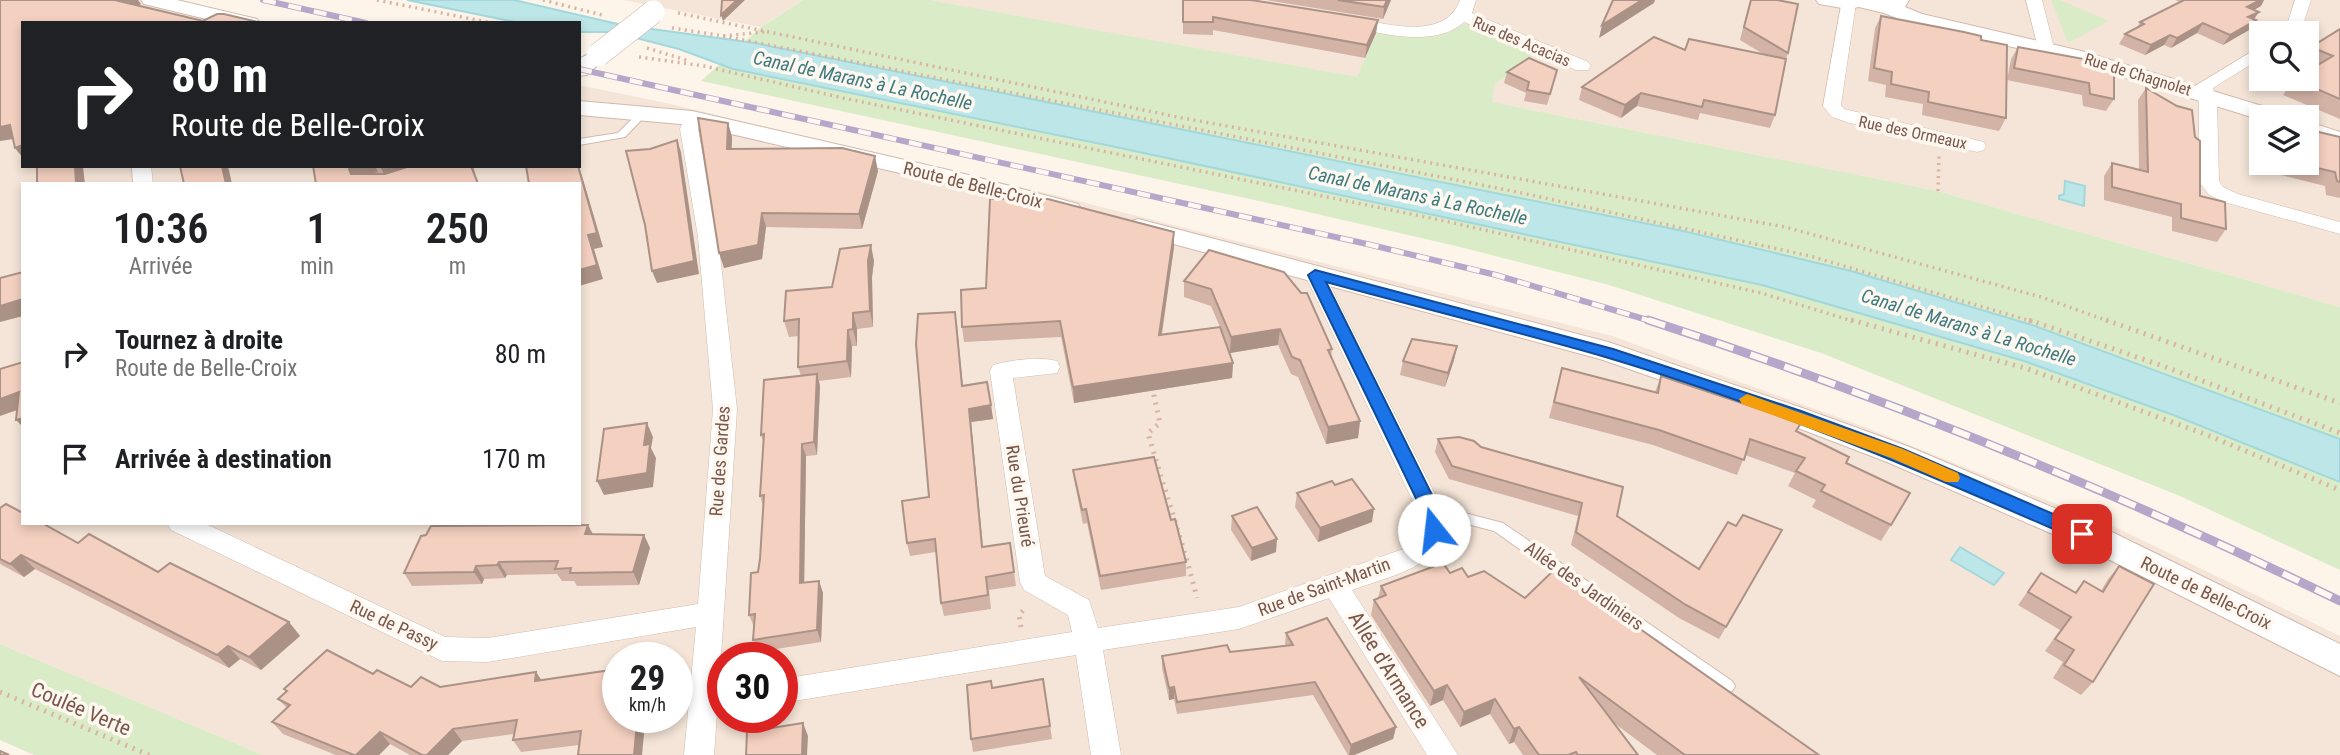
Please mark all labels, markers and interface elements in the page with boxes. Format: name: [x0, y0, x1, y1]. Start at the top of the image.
street label: Rue des Acacias: [1470, 12, 1573, 71]
map controls: [2249, 21, 2319, 175]
button: search: [2249, 21, 2319, 91]
water label: Canal de Marans à La Rochelle: [751, 46, 975, 115]
text: 80 m: [171, 47, 268, 104]
icon: right: [56, 49, 147, 140]
street label: Rue de Chagnolet: [2082, 49, 2194, 100]
button: layers: [2249, 105, 2319, 175]
text: Route de Belle-Croix: [171, 106, 425, 144]
street label: Rue des Ormeaux: [1857, 112, 1969, 153]
street label: Route de Belle-Croix: [901, 157, 1045, 212]
water label: Canal de Marans à La Rochelle: [1306, 161, 1530, 230]
text: 10:36: [113, 204, 208, 253]
text: 1: [307, 204, 328, 253]
text: 250: [426, 204, 489, 253]
text: Arrivée: [129, 253, 193, 280]
text: min: [300, 253, 334, 280]
text: m: [449, 253, 466, 280]
water label: Canal de Marans à La Rochelle: [1859, 284, 2079, 371]
text: Tournez à droite: [115, 325, 283, 355]
icon: right: [56, 335, 94, 373]
text: 80 m: [495, 339, 546, 369]
text: Route de Belle-Croix: [115, 355, 297, 382]
street label: Rue des Gardes: [705, 405, 734, 517]
icon: arrive: [56, 440, 94, 478]
street label: Rue du Prieuré: [1002, 443, 1039, 548]
text: Arrivée à destination: [115, 444, 332, 474]
text: 170 m: [482, 444, 546, 474]
position arrow: [1397, 493, 1471, 567]
pin: [2052, 504, 2112, 564]
icon: arrive: [2063, 515, 2101, 553]
street label: Allée des Jardiniers: [1521, 537, 1648, 634]
street label: Route de Belle-Croix: [2137, 552, 2275, 633]
street label: Rue de Saint-Martin: [1255, 553, 1393, 620]
street label: Rue de Passy: [347, 595, 442, 654]
street label: Allée d'Armance: [1344, 607, 1435, 733]
speed limit sign: 30: [707, 642, 798, 733]
text: 29: [630, 658, 665, 699]
street label: Coulée Verte: [27, 677, 135, 741]
text: km/h: [629, 694, 666, 715]

